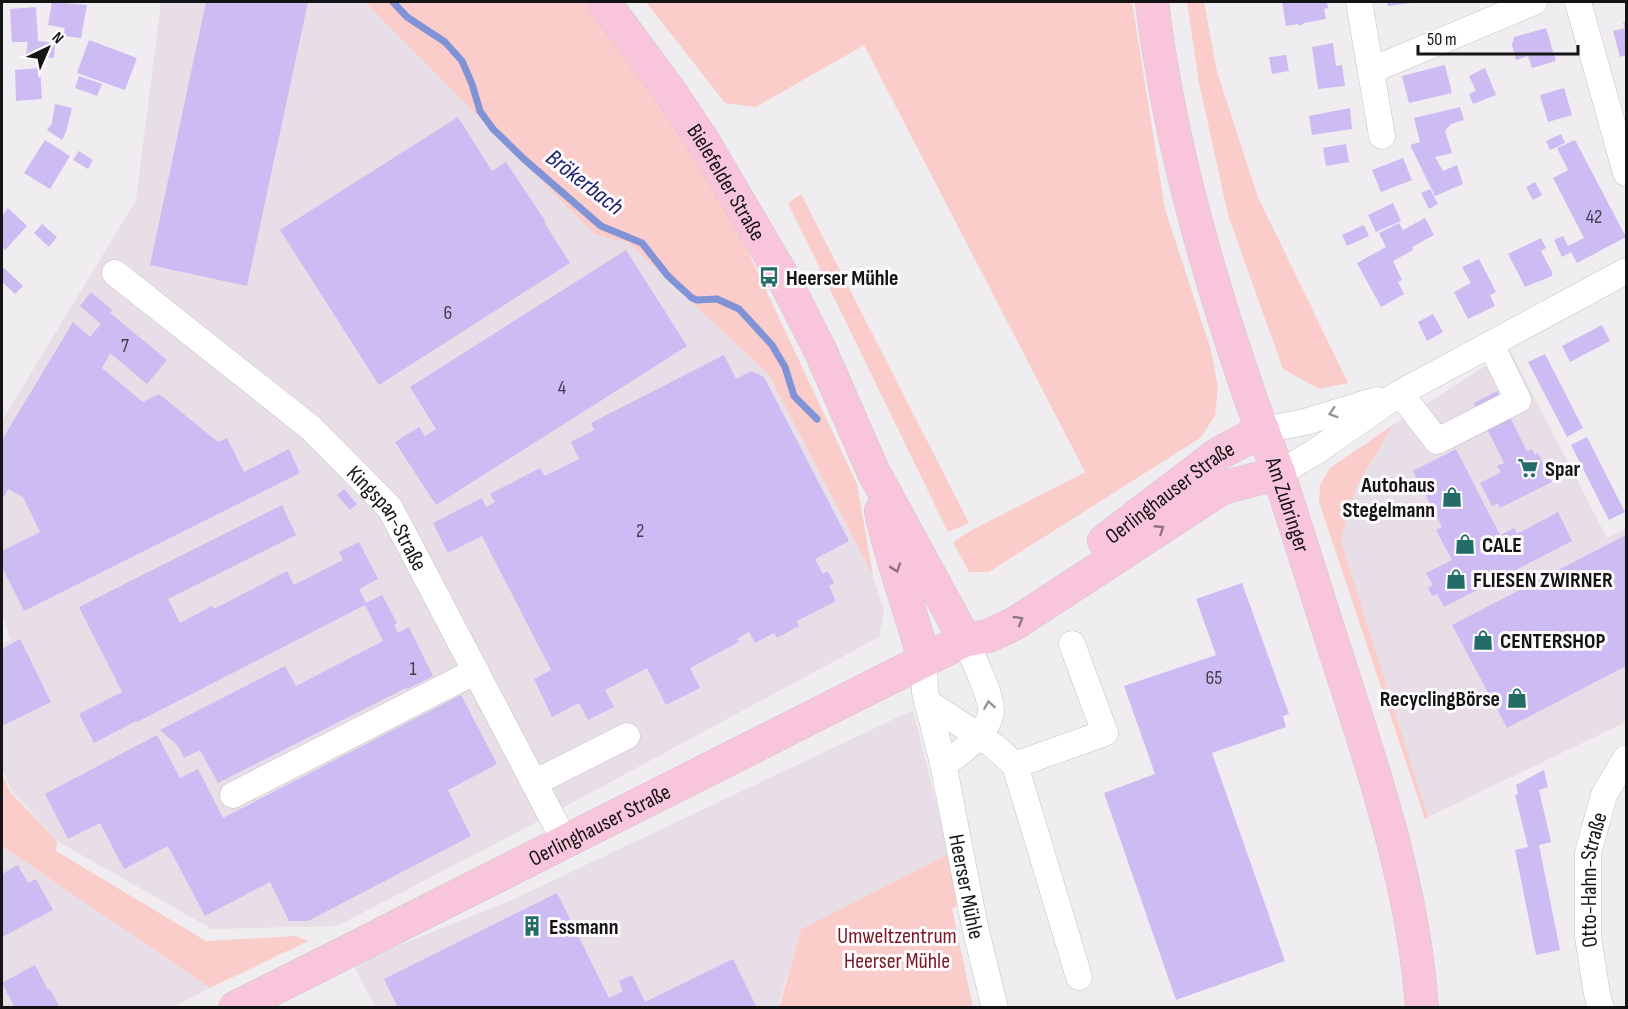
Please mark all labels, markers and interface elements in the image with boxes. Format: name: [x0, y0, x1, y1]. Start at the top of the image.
north arrow: [18, 18, 78, 78]
scale bar: [1418, 18, 1578, 56]
text: N: [48, 28, 67, 48]
text: 50 m: [1427, 29, 1457, 50]
street label: Bielefelder Straße: [680, 119, 771, 246]
water label: Brökerbach: [540, 143, 629, 222]
house number: 42: [1586, 205, 1602, 229]
bus stop icon: Heerser Mühle: [757, 265, 781, 289]
place label: Heerser Mühle: [786, 265, 898, 292]
house number: 6: [444, 301, 452, 325]
house number: 7: [121, 334, 129, 358]
house number: 4: [558, 376, 566, 400]
one-way arrow: [1328, 406, 1339, 418]
street label: Oerlinghauser Straße: [1100, 436, 1239, 550]
street label: Am Zubringer: [1258, 453, 1315, 556]
supermarket icon: Spar: [1516, 456, 1540, 480]
place label: Spar: [1545, 456, 1581, 483]
street label: Kingspan-Straße: [341, 460, 432, 576]
place label: Autohaus Stegelmann: [1342, 472, 1435, 524]
shop icon: Autohaus Stegelmann: [1440, 485, 1464, 509]
house number: 2: [636, 519, 644, 543]
one-way arrow: [1154, 524, 1164, 536]
shop icon: CALE: [1453, 532, 1477, 556]
place label: CALE: [1482, 532, 1522, 559]
one-way arrow: [889, 562, 902, 573]
shop icon: FLIESEN ZWIRNER: [1444, 567, 1468, 591]
place label: FLIESEN ZWIRNER: [1473, 567, 1613, 594]
one-way arrow: [1013, 616, 1023, 628]
shop icon: CENTERSHOP: [1471, 628, 1495, 652]
place label: CENTERSHOP: [1500, 628, 1606, 655]
house number: 1: [410, 657, 417, 681]
house number: 65: [1206, 666, 1222, 690]
place label: RecyclingBörse: [1380, 686, 1500, 713]
shop icon: RecyclingBörse: [1505, 686, 1529, 710]
one-way arrow: [983, 700, 995, 710]
street label: Oerlinghauser Straße: [525, 779, 675, 873]
street label: Otto-Hahn-Straße: [1576, 809, 1614, 949]
street label: Heerser Mühle: [942, 832, 989, 942]
building icon: Essmann: [520, 914, 544, 938]
place label: Essmann: [549, 914, 618, 941]
park label: Umweltzentrum Heerser Mühle: [837, 923, 957, 975]

